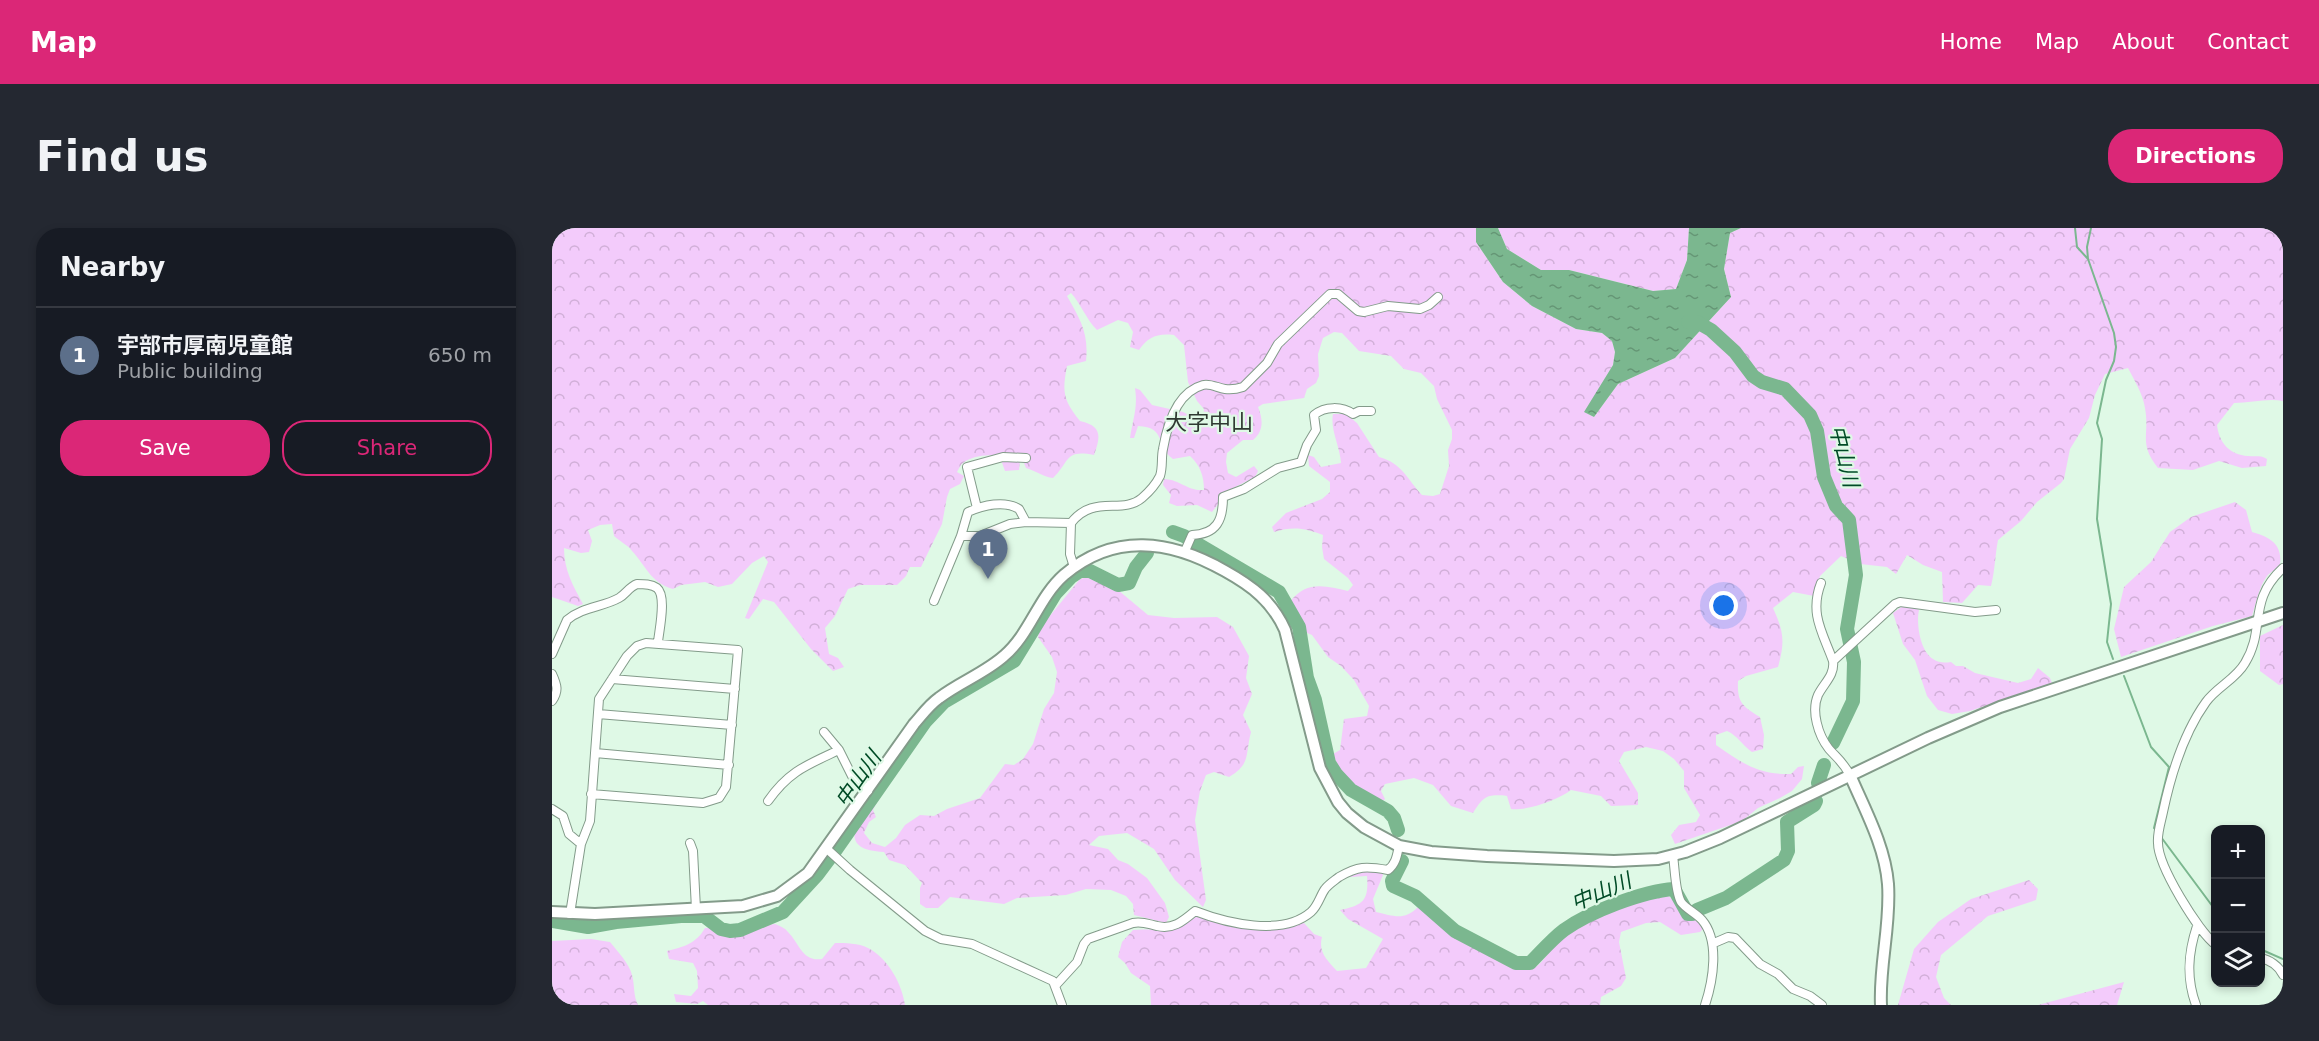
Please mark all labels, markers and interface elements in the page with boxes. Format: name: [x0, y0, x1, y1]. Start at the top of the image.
text: Map: [30, 26, 97, 59]
text: Home: [1940, 30, 2002, 54]
text: Map: [2035, 30, 2079, 54]
text: About: [2112, 30, 2174, 54]
text: Contact: [2207, 30, 2289, 54]
button: Directions: [2108, 129, 2283, 183]
text: Find us: [36, 132, 209, 181]
text: Nearby: [60, 252, 165, 282]
text: 宇部市厚南児童館: [117, 333, 293, 358]
text: 1: [73, 343, 86, 367]
text: 650 m: [428, 343, 492, 367]
text: Public building: [117, 359, 263, 383]
district label: 大字中山: [1165, 410, 1253, 435]
button: Save: [60, 420, 270, 476]
button: Share: [282, 420, 492, 476]
water label: 中山川: [1825, 423, 1864, 491]
pin: 1: [968, 530, 1008, 579]
your location: [1709, 591, 1738, 620]
water label: 中山川: [830, 745, 887, 812]
map controls: [2211, 825, 2265, 987]
button: +: [2211, 825, 2265, 879]
water label: 中山川: [1567, 868, 1637, 915]
button: −: [2211, 879, 2265, 933]
button: layers: [2211, 933, 2265, 987]

